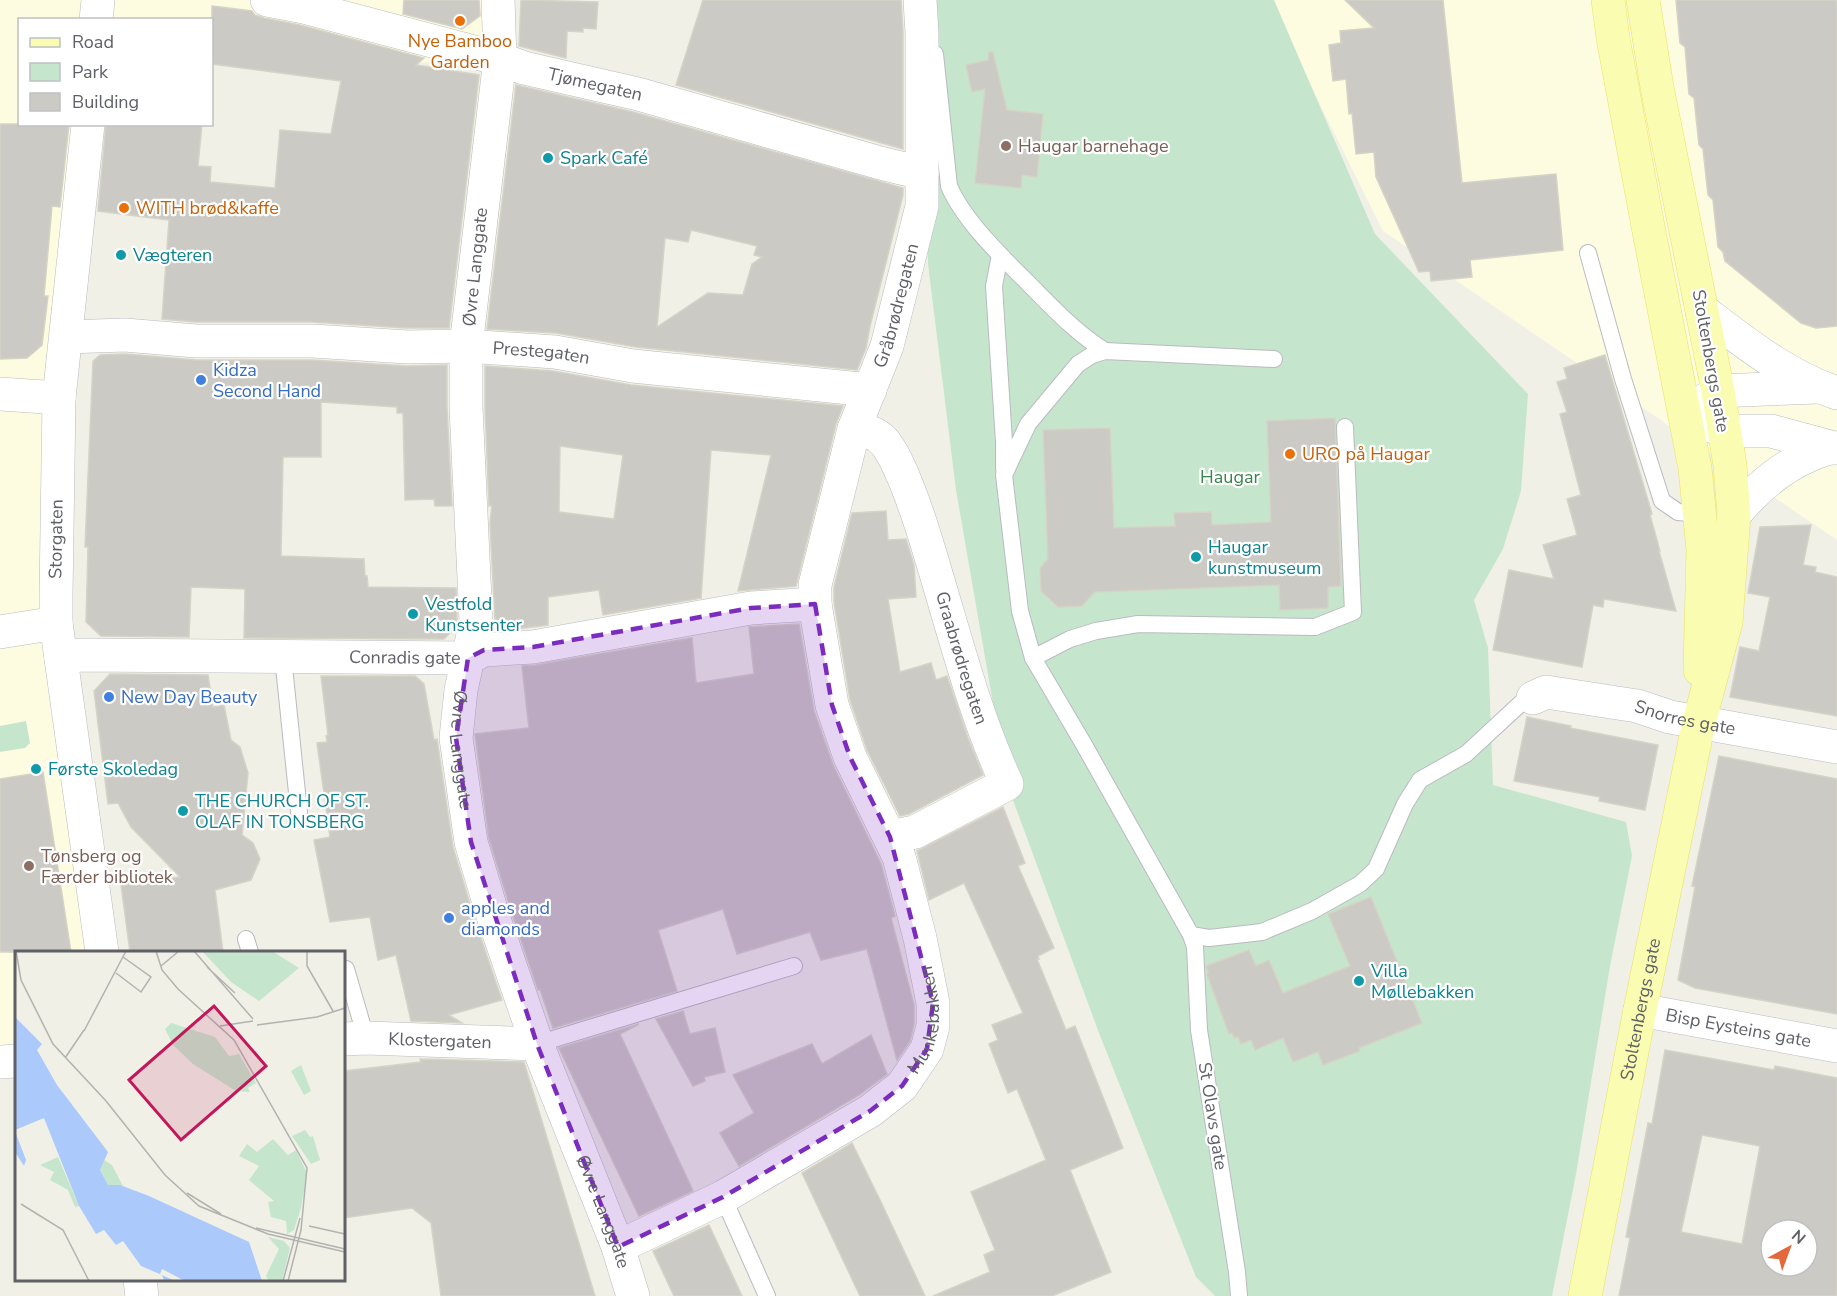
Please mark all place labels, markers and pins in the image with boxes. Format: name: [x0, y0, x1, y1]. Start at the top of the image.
marker: Nye Bamboo Garden: [453, 14, 467, 28]
place label: Nye Bamboo Garden: [408, 29, 512, 74]
place label: Haugar barnehage: [1018, 134, 1169, 158]
marker: Haugar barnehage: [999, 139, 1013, 153]
place label: Spark Café: [560, 146, 648, 170]
marker: Spark Café: [541, 151, 555, 165]
place label: WITH brød&kaffe: [136, 196, 279, 220]
marker: WITH brød&kaffe: [117, 201, 131, 215]
place label: Vægteren: [132, 243, 212, 267]
marker: Vægteren: [114, 248, 128, 262]
place label: Kidza Second Hand: [213, 358, 321, 403]
marker: Kidza Second Hand: [194, 373, 208, 387]
place label: URO på Haugar: [1302, 442, 1431, 466]
marker: URO på Haugar: [1283, 447, 1297, 461]
place label: Haugar kunstmuseum: [1208, 535, 1321, 580]
marker: Haugar kunstmuseum: [1189, 550, 1203, 564]
place label: Vestfold Kunstsenter: [424, 592, 523, 637]
marker: Vestfold Kunstsenter: [406, 607, 420, 621]
place label: New Day Beauty: [121, 685, 258, 709]
marker: New Day Beauty: [102, 690, 116, 704]
place label: Første Skoledag: [48, 757, 178, 781]
marker: Første Skoledag: [29, 762, 43, 776]
place label: THE CHURCH OF ST. OLAF IN TONSBERG: [195, 789, 369, 834]
marker: THE CHURCH OF ST. OLAF IN TONSBERG: [176, 804, 190, 818]
place label: Tønsberg og Færder bibliotek: [41, 844, 174, 889]
marker: Tønsberg og Færder bibliotek: [22, 859, 36, 873]
place label: apples and diamonds: [461, 896, 550, 941]
marker: apples and diamonds: [442, 911, 456, 925]
place label: Villa Møllebakken: [1370, 959, 1474, 1004]
marker: Villa Møllebakken: [1352, 974, 1366, 988]

